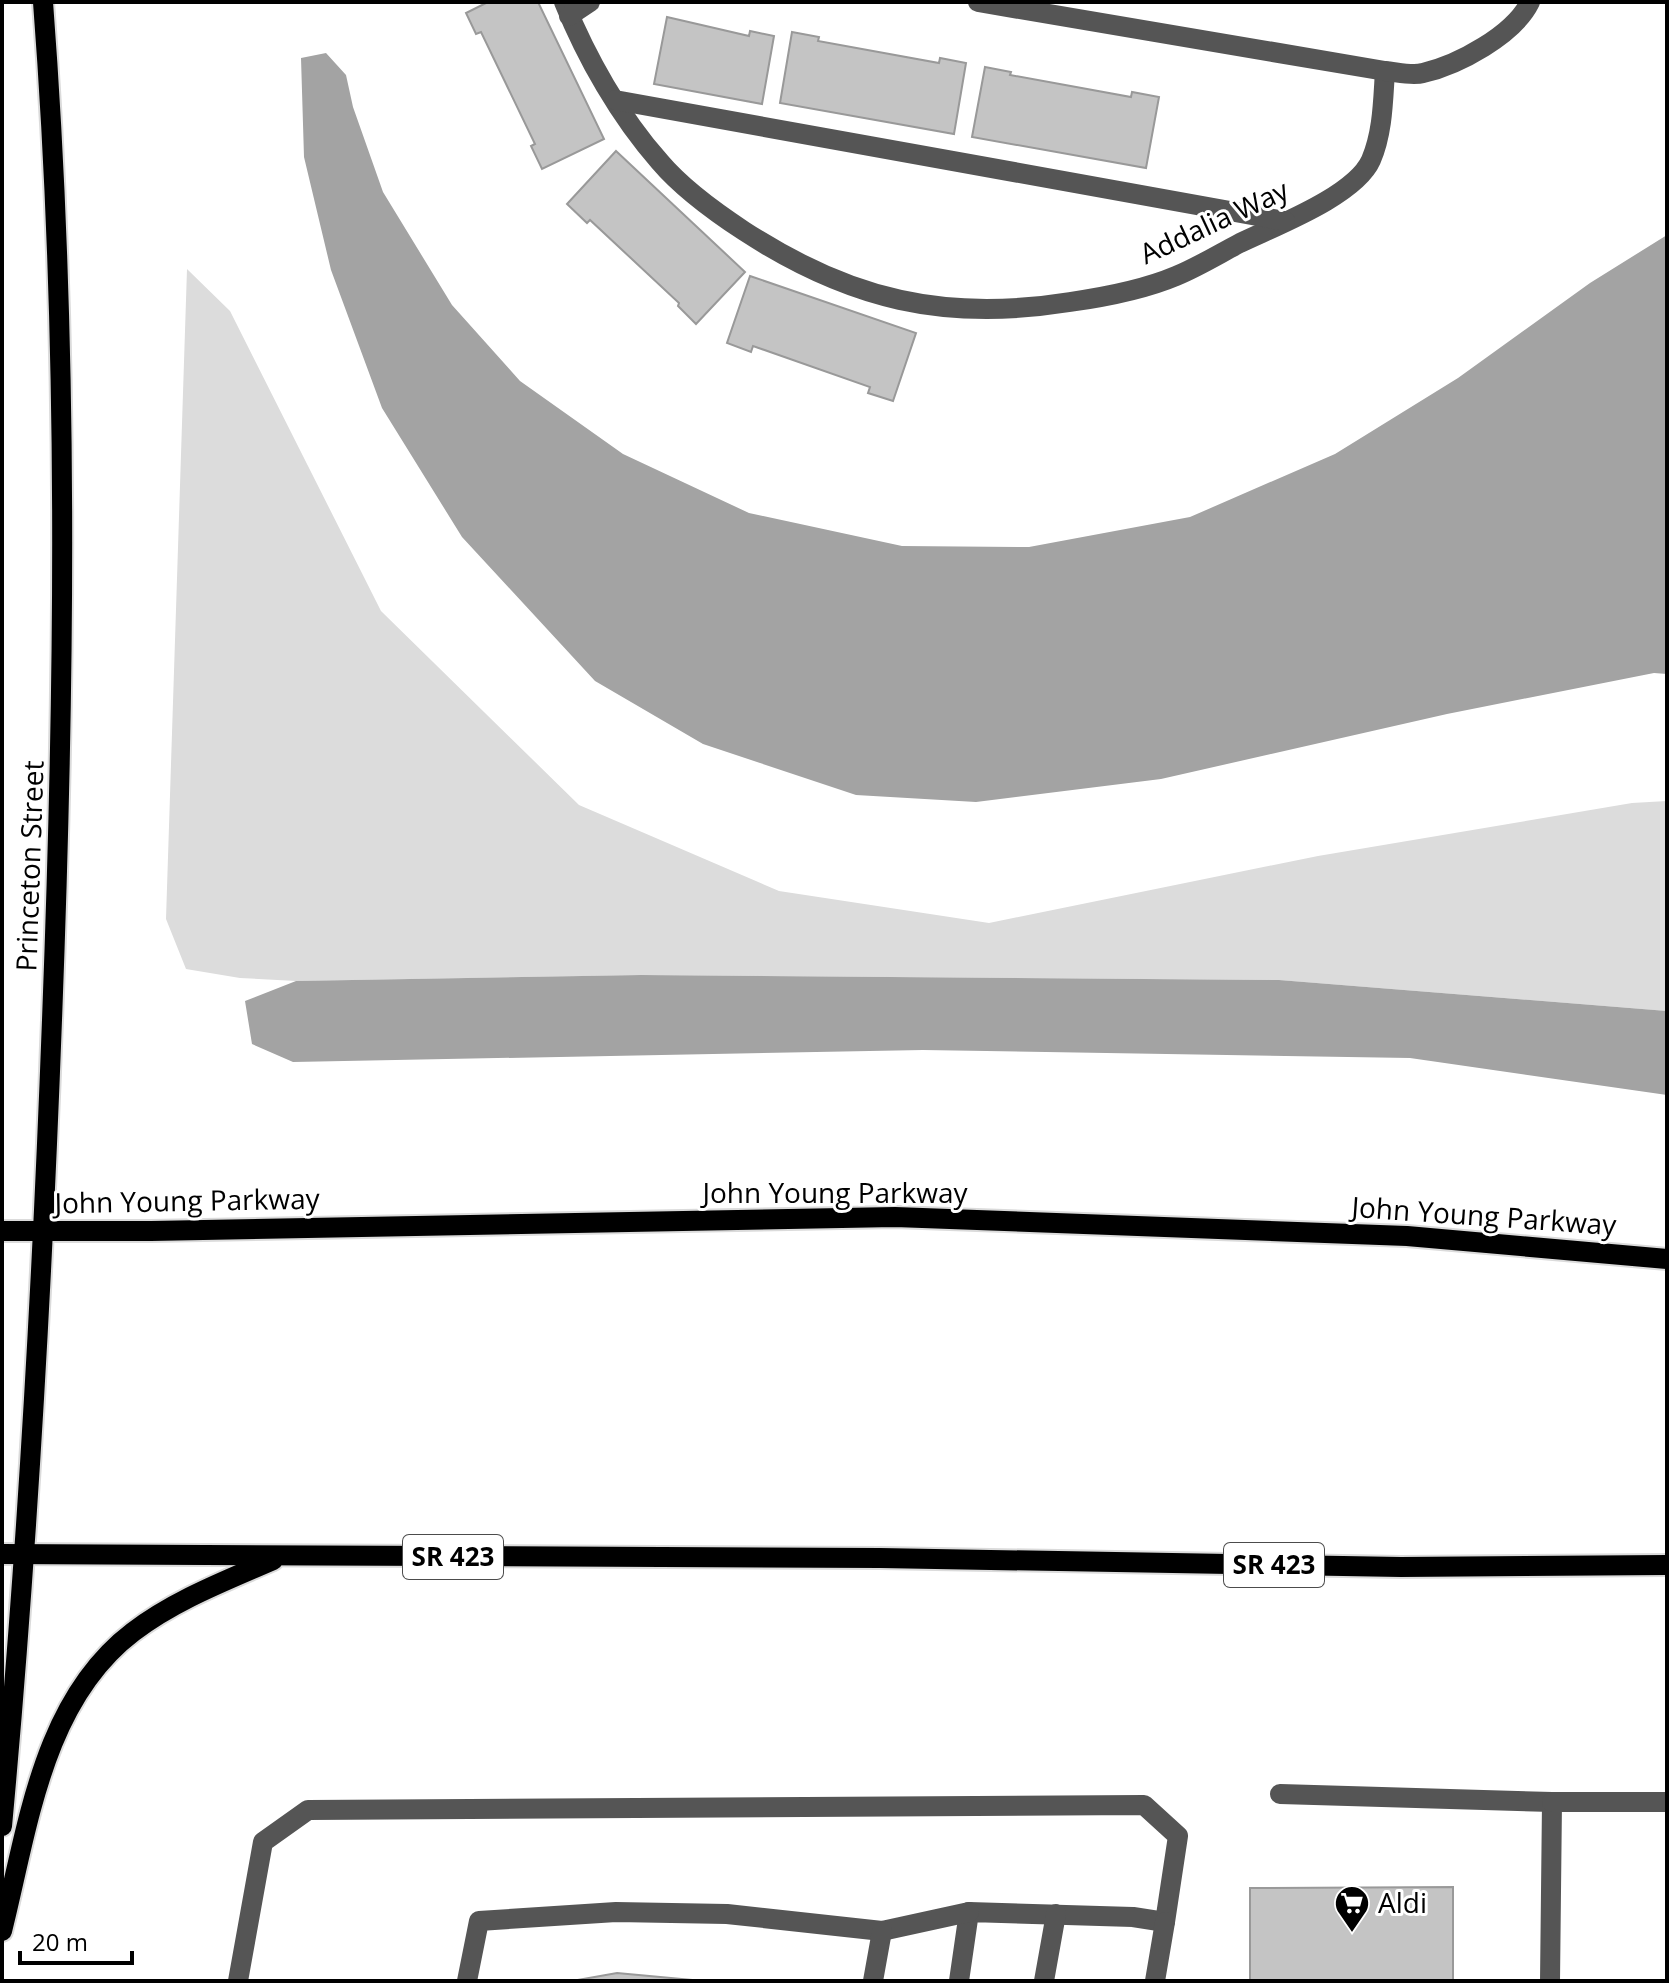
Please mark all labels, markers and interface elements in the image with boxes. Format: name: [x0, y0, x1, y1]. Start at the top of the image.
street label: Addalia Way: [1133, 170, 1295, 272]
street label: Princeton Street: [6, 760, 52, 972]
street label: John Young Parkway: [699, 1173, 969, 1211]
street label: John Young Parkway: [51, 1179, 321, 1221]
street label: John Young Parkway: [1348, 1187, 1619, 1243]
road number: SR 423: [403, 1535, 503, 1579]
road number: SR 423: [1224, 1543, 1324, 1587]
place label: Aldi: [1378, 1883, 1427, 1921]
supermarket icon: Aldi: [1333, 1884, 1371, 1934]
scale bar: [20, 1915, 132, 1965]
text: 20 m: [32, 1925, 88, 1958]

